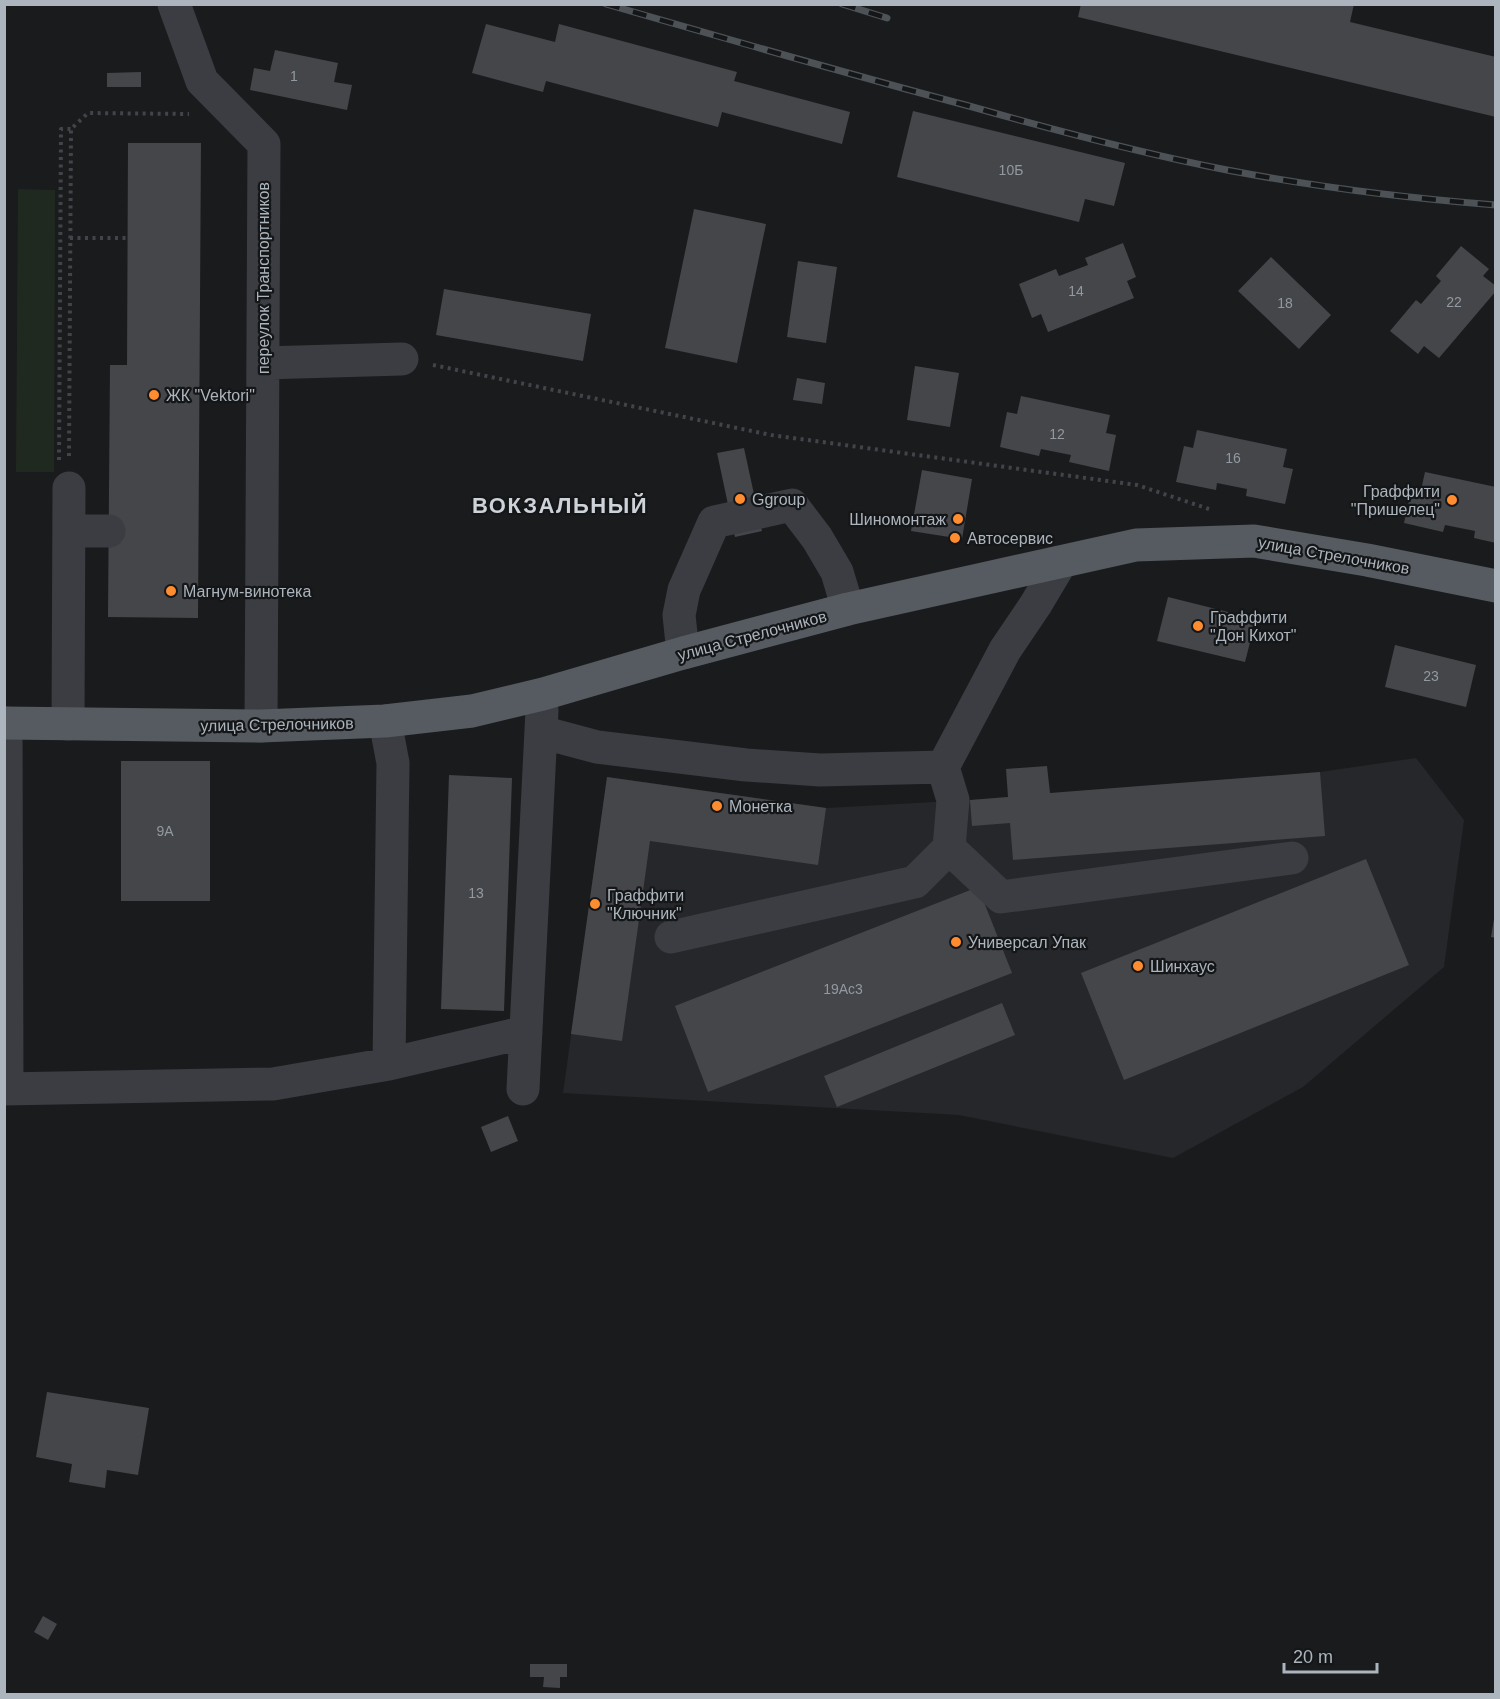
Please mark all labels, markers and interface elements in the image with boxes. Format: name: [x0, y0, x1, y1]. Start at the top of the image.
house number: 1: [290, 68, 298, 84]
house number: 10Б: [999, 162, 1023, 178]
street label: переулок Транспортников: [255, 182, 272, 374]
house number: 14: [1068, 283, 1084, 299]
house number: 22: [1446, 294, 1462, 310]
house number: 18: [1277, 295, 1293, 311]
place label: ЖК "Vektori": [166, 387, 255, 404]
marker: ЖК "Vektori": [147, 388, 161, 402]
house number: 12: [1049, 426, 1065, 442]
house number: 16: [1225, 450, 1241, 466]
place label: Граффити "Пришелец": [1351, 483, 1440, 518]
place label: Ggroup: [752, 491, 805, 508]
marker: Ggroup: [733, 492, 747, 506]
district label: ВОКЗАЛЬНЫЙ: [472, 493, 648, 518]
marker: Граффити "Пришелец": [1445, 493, 1459, 507]
place label: Шиномонтаж: [849, 511, 946, 528]
marker: Шиномонтаж: [951, 512, 965, 526]
place label: Автосервис: [967, 530, 1053, 547]
marker: Автосервис: [948, 531, 962, 545]
street label: улица Стрелочников: [1257, 534, 1411, 577]
place label: Магнум-винотека: [183, 583, 311, 600]
marker: Магнум-винотека: [164, 584, 178, 598]
street label: улица Стрелочников: [676, 607, 828, 664]
place label: Граффити "Дон Кихот": [1210, 609, 1297, 644]
marker: Граффити "Дон Кихот": [1191, 619, 1205, 633]
house number: 23: [1423, 668, 1439, 684]
street label: улица Стрелочников: [200, 715, 354, 734]
place label: Монетка: [729, 798, 792, 815]
marker: Монетка: [710, 799, 724, 813]
house number: 9А: [156, 823, 174, 839]
house number: 13: [468, 885, 484, 901]
place label: Граффити "Ключник": [607, 887, 684, 922]
marker: Граффити "Ключник": [588, 897, 602, 911]
place label: Универсал Упак: [968, 934, 1087, 951]
marker: Универсал Упак: [949, 935, 963, 949]
place label: Шинхаус: [1150, 958, 1215, 975]
marker: Шинхаус: [1131, 959, 1145, 973]
house number: 19Ас3: [823, 981, 863, 997]
scale bar: [1284, 1636, 1377, 1674]
text: 20 m: [1293, 1647, 1333, 1667]

